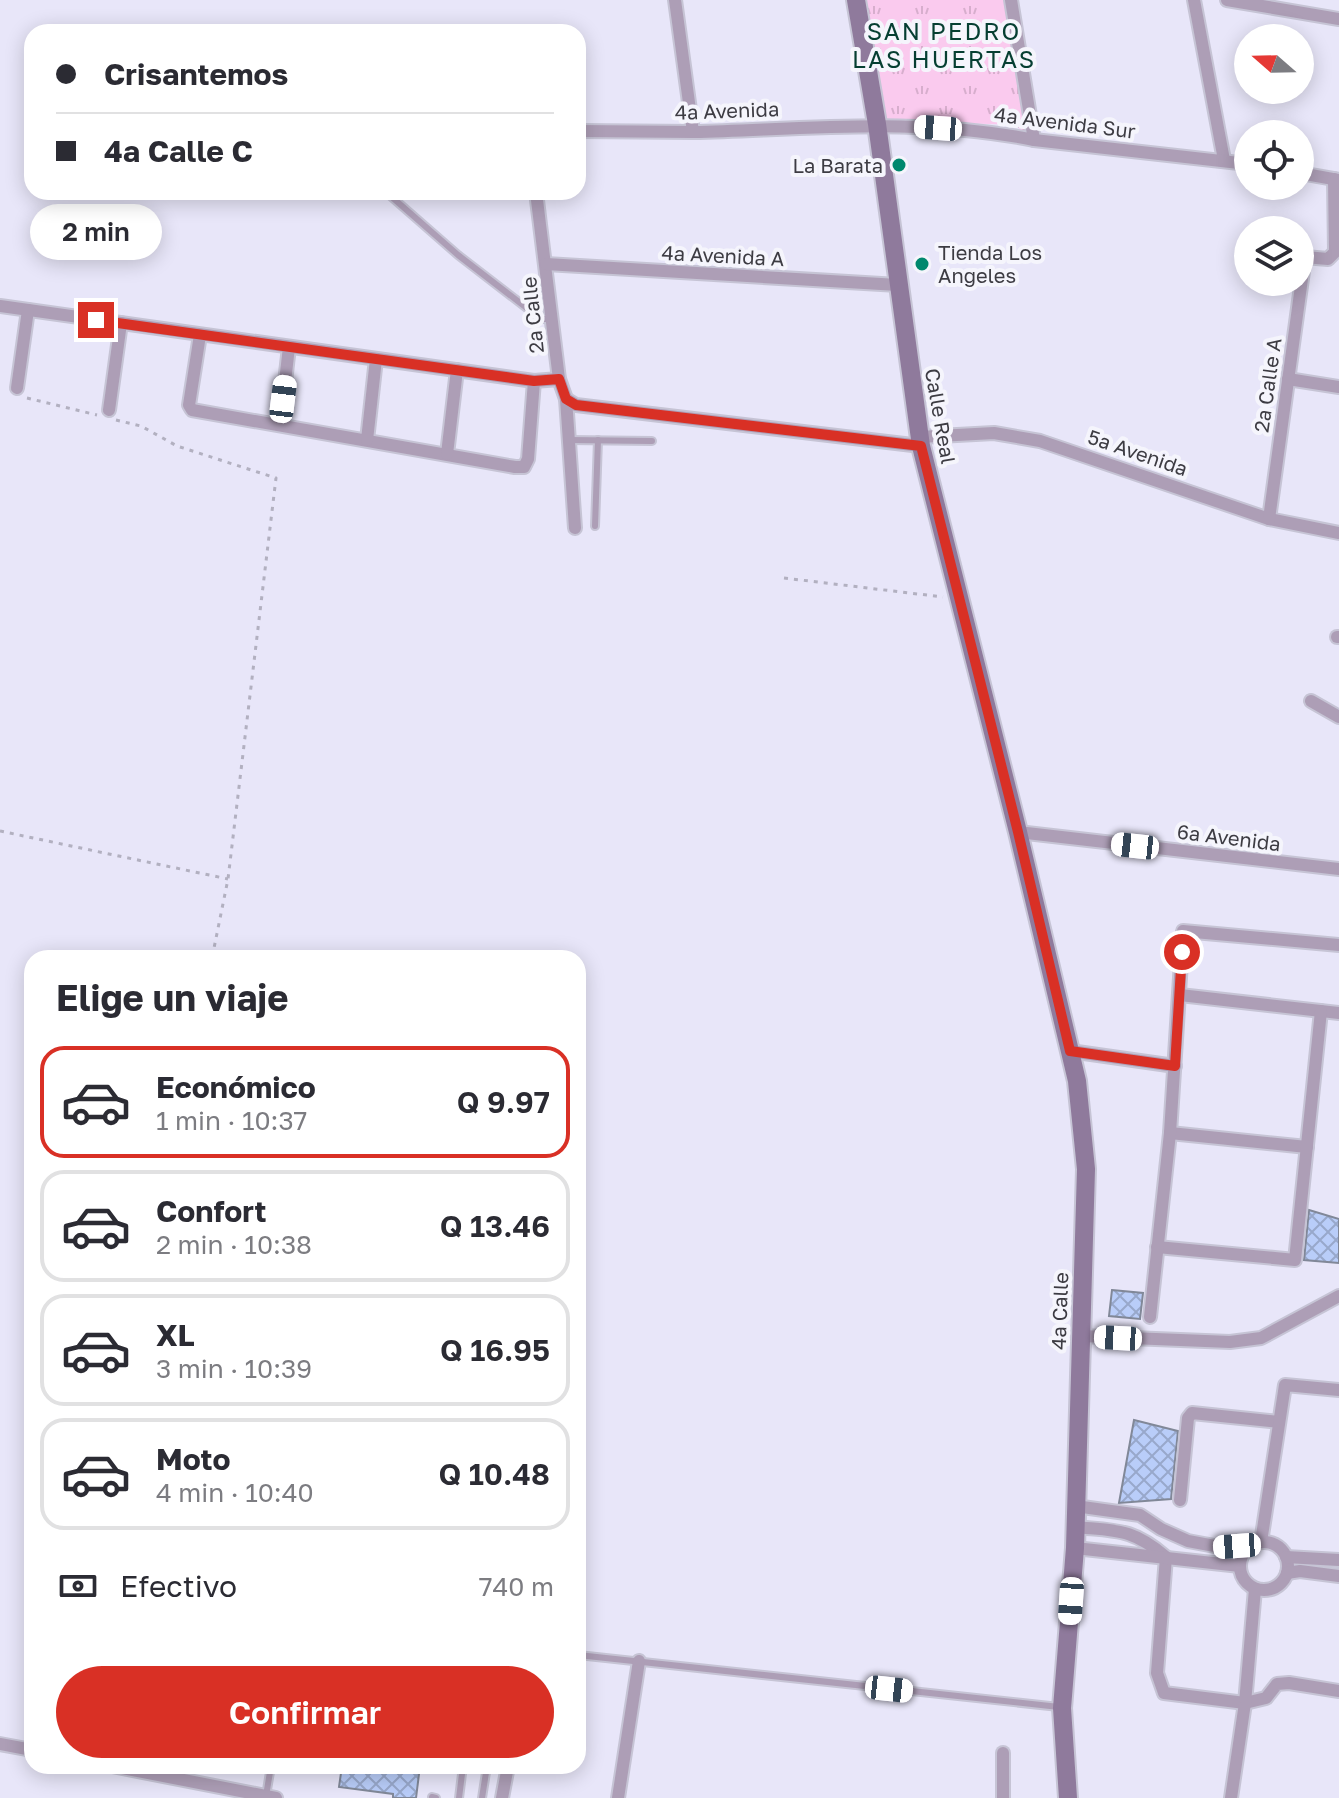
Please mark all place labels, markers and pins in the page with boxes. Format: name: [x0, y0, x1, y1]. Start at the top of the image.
place label: La Barata: [792, 153, 883, 177]
marker: La Barata: [890, 156, 908, 174]
place label: Tienda Los Angeles: [938, 240, 1042, 287]
marker: Tienda Los Angeles: [913, 255, 931, 273]

